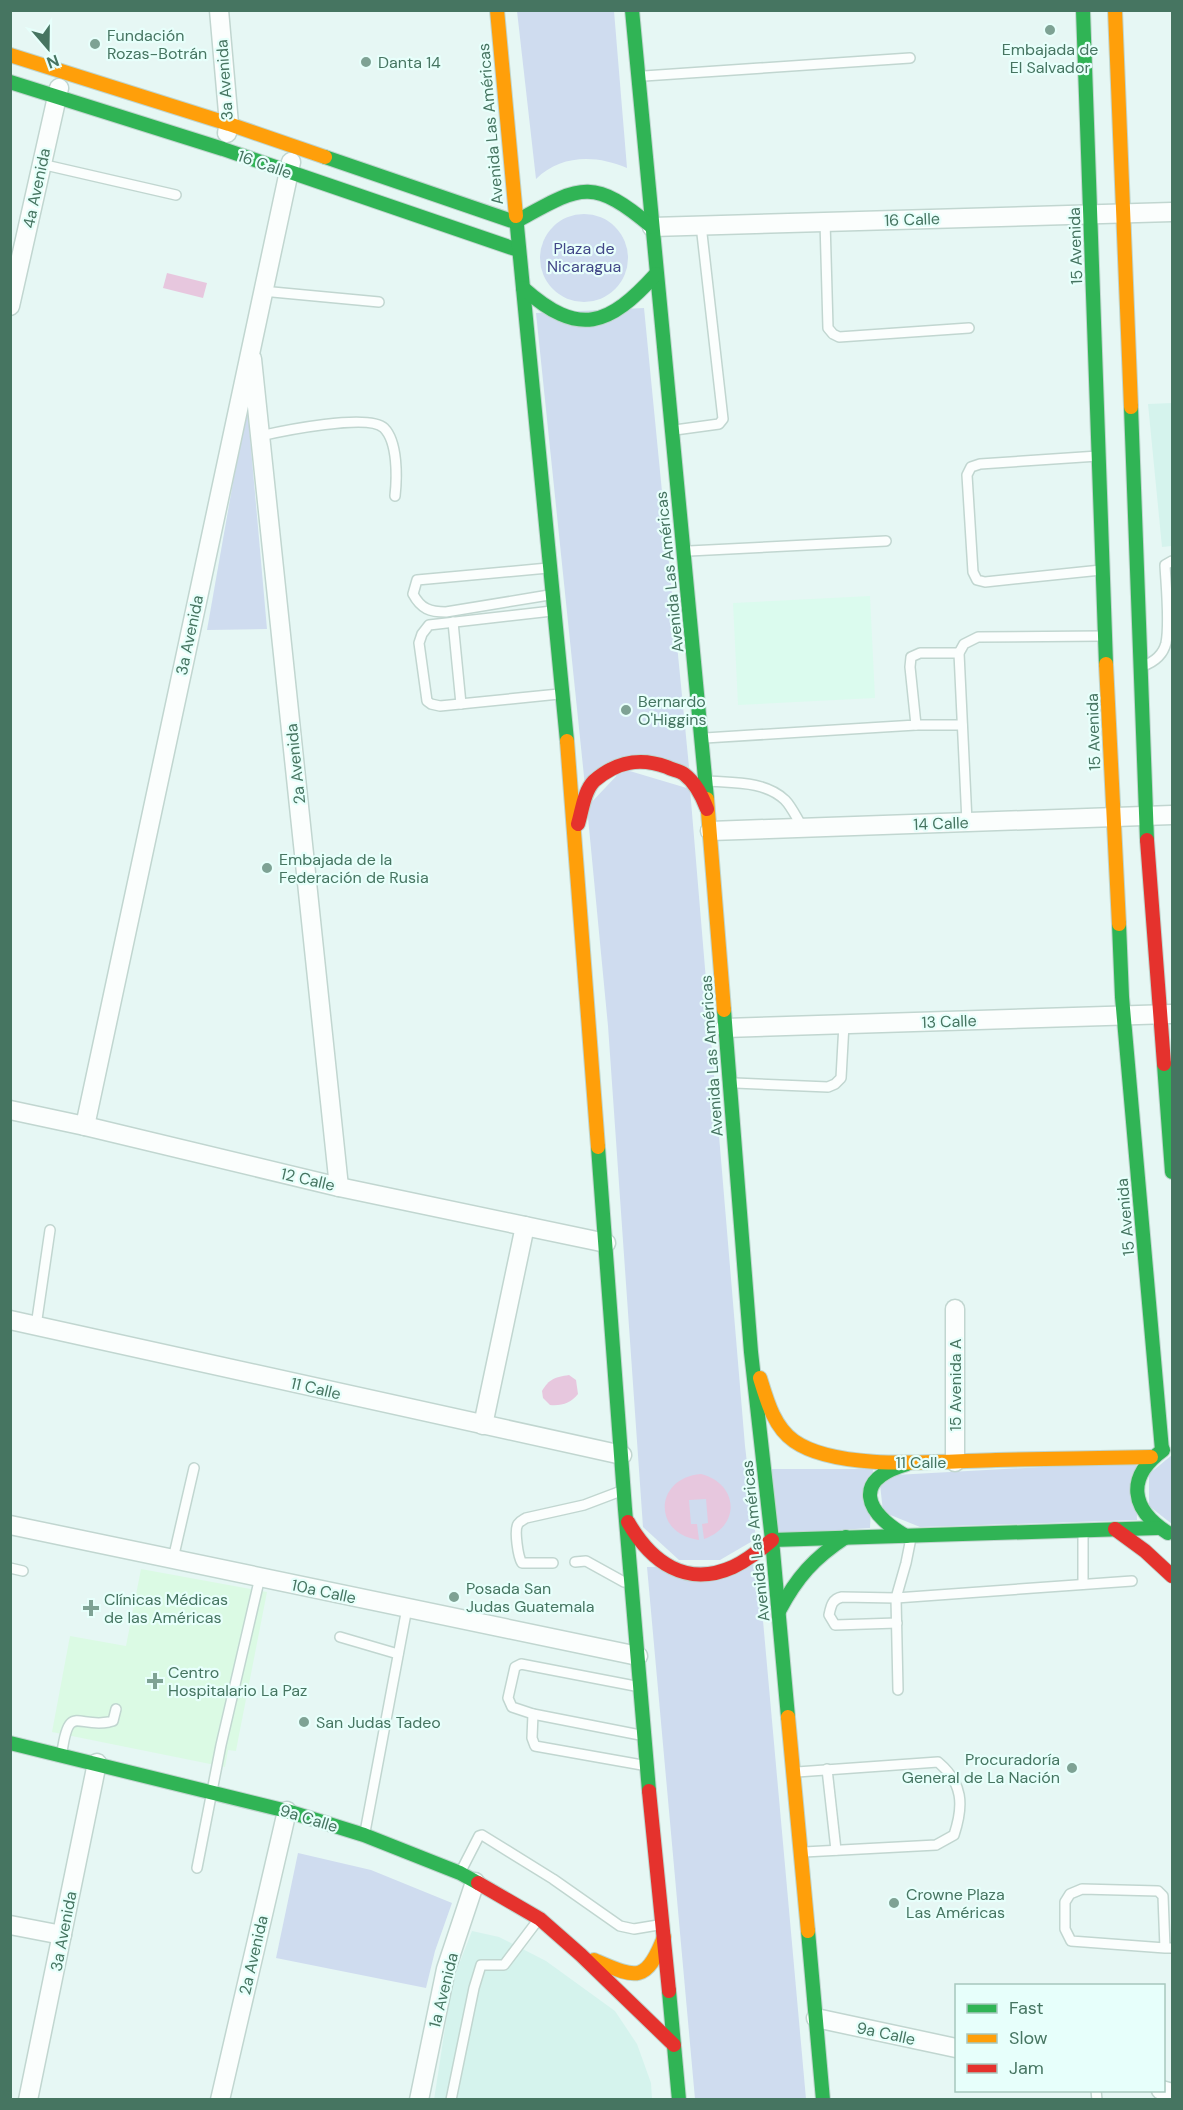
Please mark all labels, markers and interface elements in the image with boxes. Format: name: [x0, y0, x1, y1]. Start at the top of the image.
north arrow: [18, 18, 78, 78]
marker: Embajada de El Salvador: [1043, 23, 1057, 37]
place label: Fundación Rozas-Botrán: [107, 25, 207, 64]
marker: Fundación Rozas-Botrán: [88, 37, 102, 51]
street label: 3a Avenida: [211, 39, 238, 121]
place label: Embajada de El Salvador: [1002, 39, 1098, 78]
street label: Avenida Las Américas: [473, 42, 508, 206]
text: N: [44, 50, 62, 73]
place label: Danta 14: [378, 52, 441, 73]
marker: Danta 14: [359, 55, 373, 69]
street label: 16 Calle: [235, 145, 295, 183]
street label: 4a Avenida: [18, 146, 55, 230]
street label: 15 Avenida: [1064, 207, 1087, 285]
street label: 16 Calle: [884, 208, 940, 231]
park label: Plaza de Nicaragua: [547, 238, 621, 277]
street label: Avenida Las Américas: [651, 490, 688, 654]
street label: 3a Avenida: [171, 593, 208, 677]
place label: Bernardo O'Higgins: [638, 691, 707, 730]
street label: 15 Avenida: [1082, 693, 1105, 771]
marker: Bernardo O'Higgins: [619, 703, 633, 717]
street label: 2a Avenida: [281, 723, 310, 805]
street label: 14 Calle: [913, 812, 969, 835]
place label: Embajada de la Federación de Rusia: [279, 849, 429, 888]
marker: Embajada de la Federación de Rusia: [260, 861, 274, 875]
street label: Avenida Las Américas: [695, 974, 728, 1137]
street label: 13 Calle: [921, 1010, 977, 1033]
street label: 12 Calle: [279, 1163, 337, 1196]
street label: 15 Avenida: [1112, 1177, 1139, 1257]
street label: 15 Avenida A: [945, 1338, 966, 1431]
street label: 11 Calle: [289, 1373, 343, 1404]
street label: 11 Calle: [896, 1452, 946, 1473]
street label: Avenida Las Américas: [737, 1459, 774, 1623]
street label: 10a Calle: [290, 1574, 358, 1609]
place label: Posada San Judas Guatemala: [466, 1578, 594, 1617]
place label: Clínicas Médicas de las Américas: [104, 1589, 228, 1628]
marker: Posada San Judas Guatemala: [447, 1590, 461, 1604]
marker: Clínicas Médicas de las Américas: [82, 1599, 100, 1617]
place label: Centro Hospitalario La Paz: [168, 1662, 307, 1701]
marker: Centro Hospitalario La Paz: [146, 1672, 164, 1690]
place label: San Judas Tadeo: [316, 1712, 441, 1733]
marker: San Judas Tadeo: [297, 1715, 311, 1729]
place label: Procuradoría General de La Nación: [902, 1749, 1060, 1788]
marker: Procuradoría General de La Nación: [1065, 1761, 1079, 1775]
street label: 9a Calle: [277, 1800, 340, 1837]
place label: Crowne Plaza Las Américas: [906, 1884, 1005, 1923]
street label: 3a Avenida: [45, 1889, 82, 1973]
marker: Crowne Plaza Las Américas: [887, 1896, 901, 1910]
street label: 2a Avenida: [234, 1913, 273, 1997]
street label: 1a Avenida: [424, 1950, 463, 2030]
legend: [955, 1984, 1165, 2092]
text: Fast: [1009, 1996, 1044, 2020]
street label: 9a Calle: [855, 2017, 917, 2050]
text: Slow: [1009, 2026, 1048, 2050]
text: Jam: [1009, 2056, 1044, 2080]

